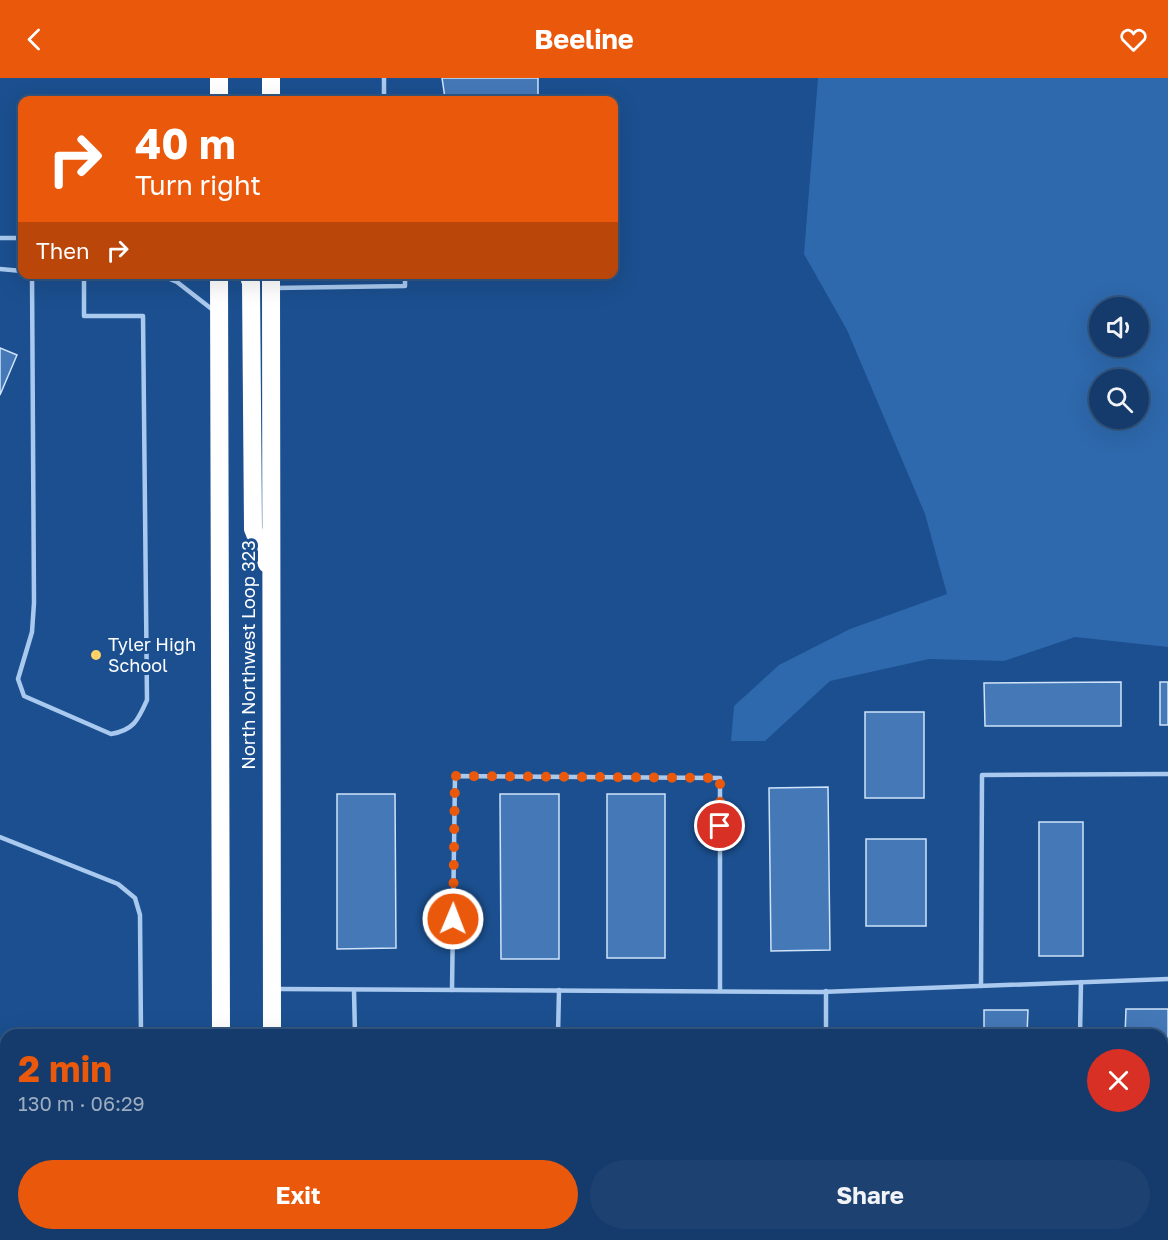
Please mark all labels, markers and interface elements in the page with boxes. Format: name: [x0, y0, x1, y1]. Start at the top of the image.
icon: back: [18, 23, 51, 56]
text: Beeline: [534, 23, 634, 55]
icon: heart: [1117, 23, 1150, 56]
text: 40 m: [135, 118, 236, 168]
icon: right: [36, 120, 114, 198]
text: Turn right: [135, 169, 261, 201]
icon: right: [101, 234, 134, 267]
text: Then: [36, 237, 89, 264]
map controls: [1089, 297, 1149, 429]
button: sound: [1089, 297, 1149, 357]
button: search: [1089, 369, 1149, 429]
street label: North Northwest Loop 323: [237, 540, 259, 770]
place label: Tyler High School: [108, 633, 196, 676]
marker: Tyler High School: [89, 648, 103, 662]
pin: [694, 800, 745, 851]
icon: arrive: [703, 809, 736, 842]
position arrow: [421, 887, 485, 951]
text: 2 min: [18, 1047, 112, 1090]
button: close: [1087, 1049, 1150, 1112]
text: 130 m · 06:29: [18, 1091, 145, 1115]
button: Exit: [18, 1160, 578, 1229]
button: Share: [590, 1160, 1150, 1229]

